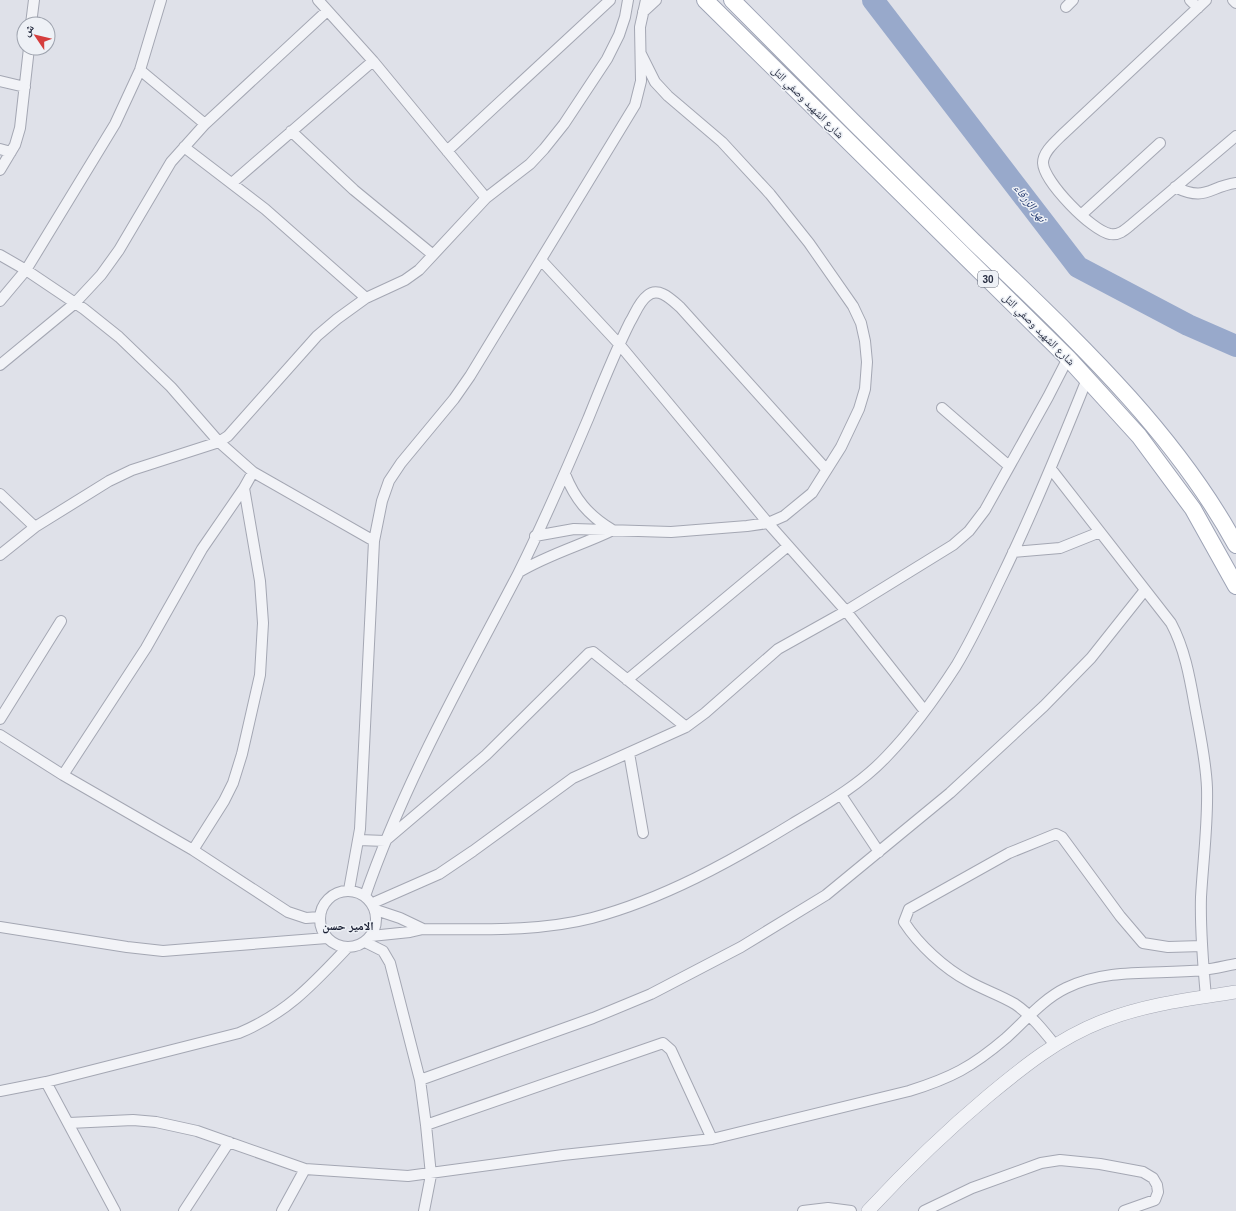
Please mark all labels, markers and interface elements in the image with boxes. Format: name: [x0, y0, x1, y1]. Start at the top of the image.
north arrow: [16, 16, 56, 56]
text: ش: [20, 22, 38, 40]
street label: شارع الشهيد وصفي التل: [768, 64, 846, 142]
water label: نهر الزرقاء: [1011, 181, 1051, 227]
road number: 30: [978, 271, 998, 287]
street label: شارع الشهيد وصفي التل: [999, 291, 1077, 369]
district label: الامير حسن: [322, 919, 374, 934]

